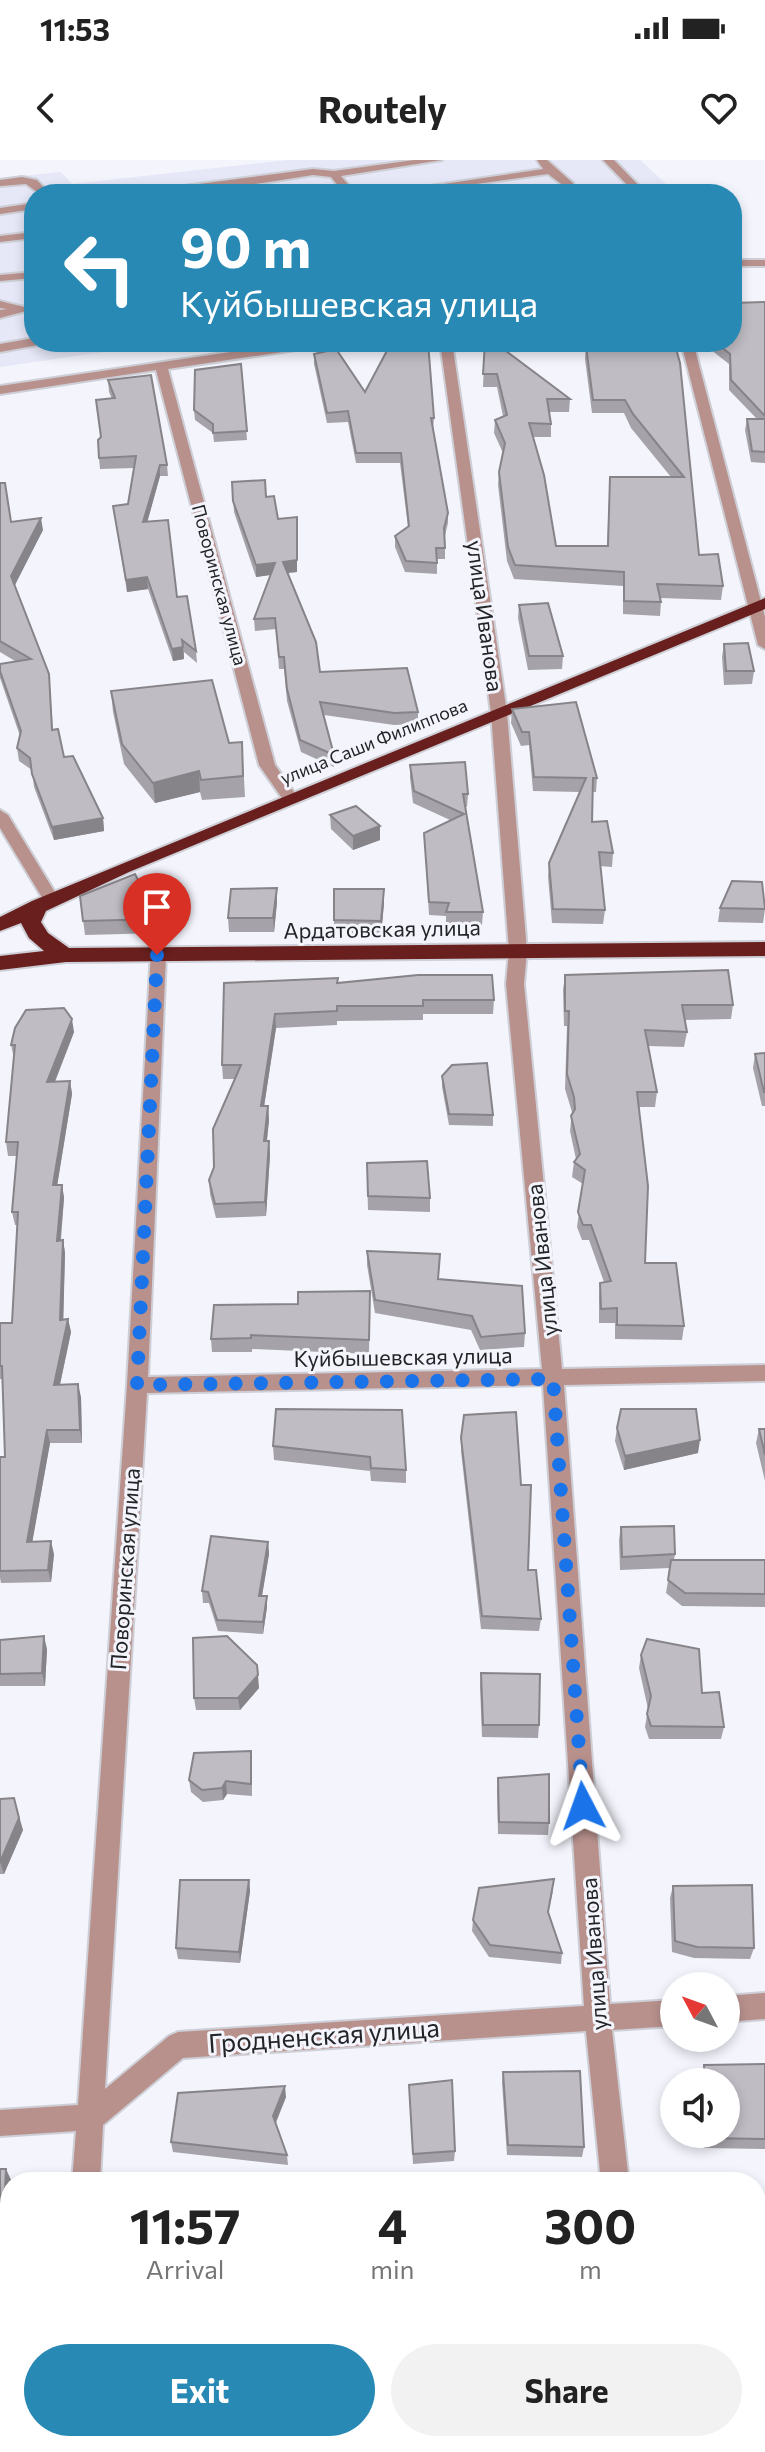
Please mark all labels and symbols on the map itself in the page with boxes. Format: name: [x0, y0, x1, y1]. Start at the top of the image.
street label: Поворинская улица: [188, 502, 252, 668]
street label: улица Иванова: [461, 538, 509, 693]
street label: улица Саши Филиппова: [277, 693, 470, 789]
pin: [123, 873, 191, 955]
street label: Ардатовская улица: [283, 913, 481, 944]
street label: улица Иванова: [520, 1183, 563, 1337]
street label: Куйбышевская улица: [293, 1341, 513, 1372]
street label: Поворинская улица: [104, 1467, 145, 1671]
position arrow: [541, 1764, 625, 1848]
street label: улица Иванова: [575, 1877, 612, 2031]
north arrow: [660, 1972, 740, 2052]
street label: Гродненская улица: [207, 2011, 441, 2058]

